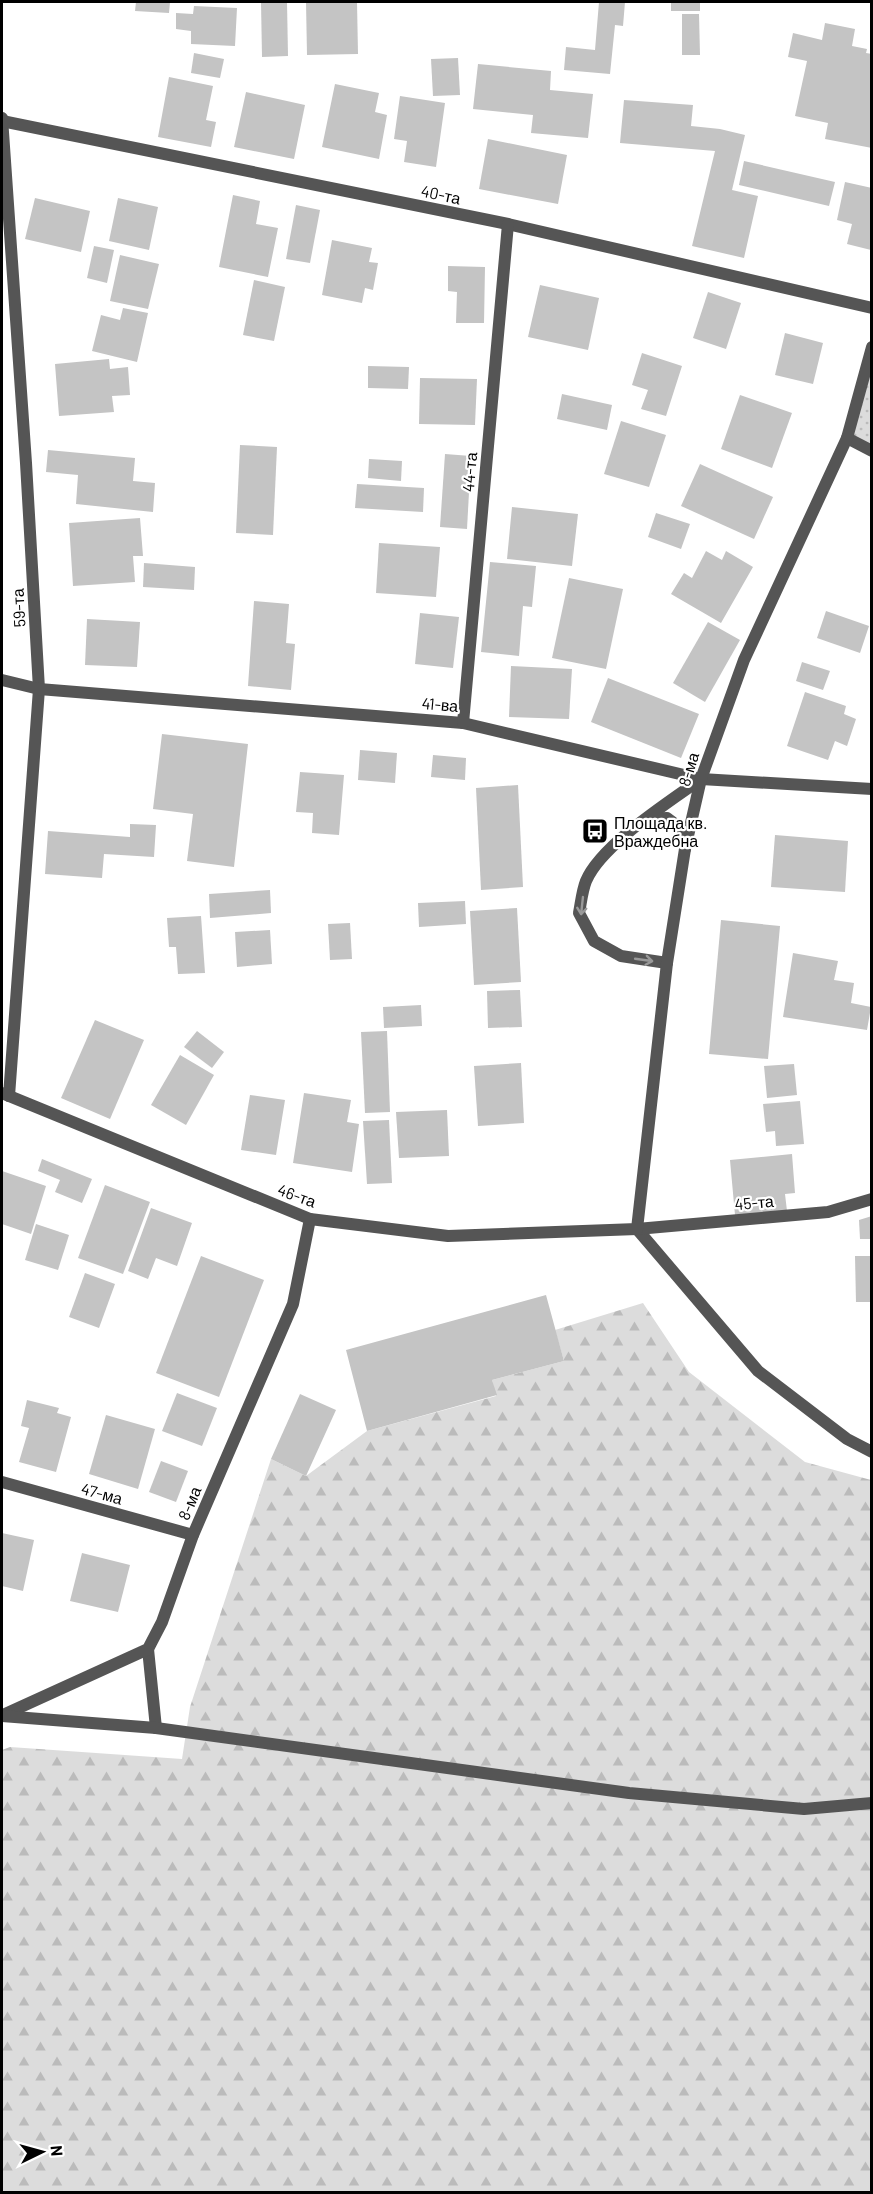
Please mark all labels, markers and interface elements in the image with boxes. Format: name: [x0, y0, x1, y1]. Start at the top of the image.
street label: 40-та: [419, 181, 463, 207]
street label: 44-та: [458, 451, 480, 493]
street label: 59-та: [7, 588, 29, 628]
street label: 41-ва: [421, 693, 459, 715]
street label: 8-ма: [674, 750, 702, 788]
place label: Площада кв. Враждебна: [614, 813, 707, 850]
bus stop icon: Площада кв. Враждебна: [580, 816, 610, 846]
one-way arrow: [576, 896, 587, 915]
one-way arrow: [634, 954, 653, 965]
street label: 46-та: [275, 1179, 319, 1211]
street label: 45-та: [734, 1191, 775, 1213]
street label: 47-ма: [79, 1478, 125, 1508]
street label: 8-ма: [174, 1483, 205, 1523]
north arrow: [12, 2122, 72, 2182]
text: N: [48, 2145, 67, 2157]

